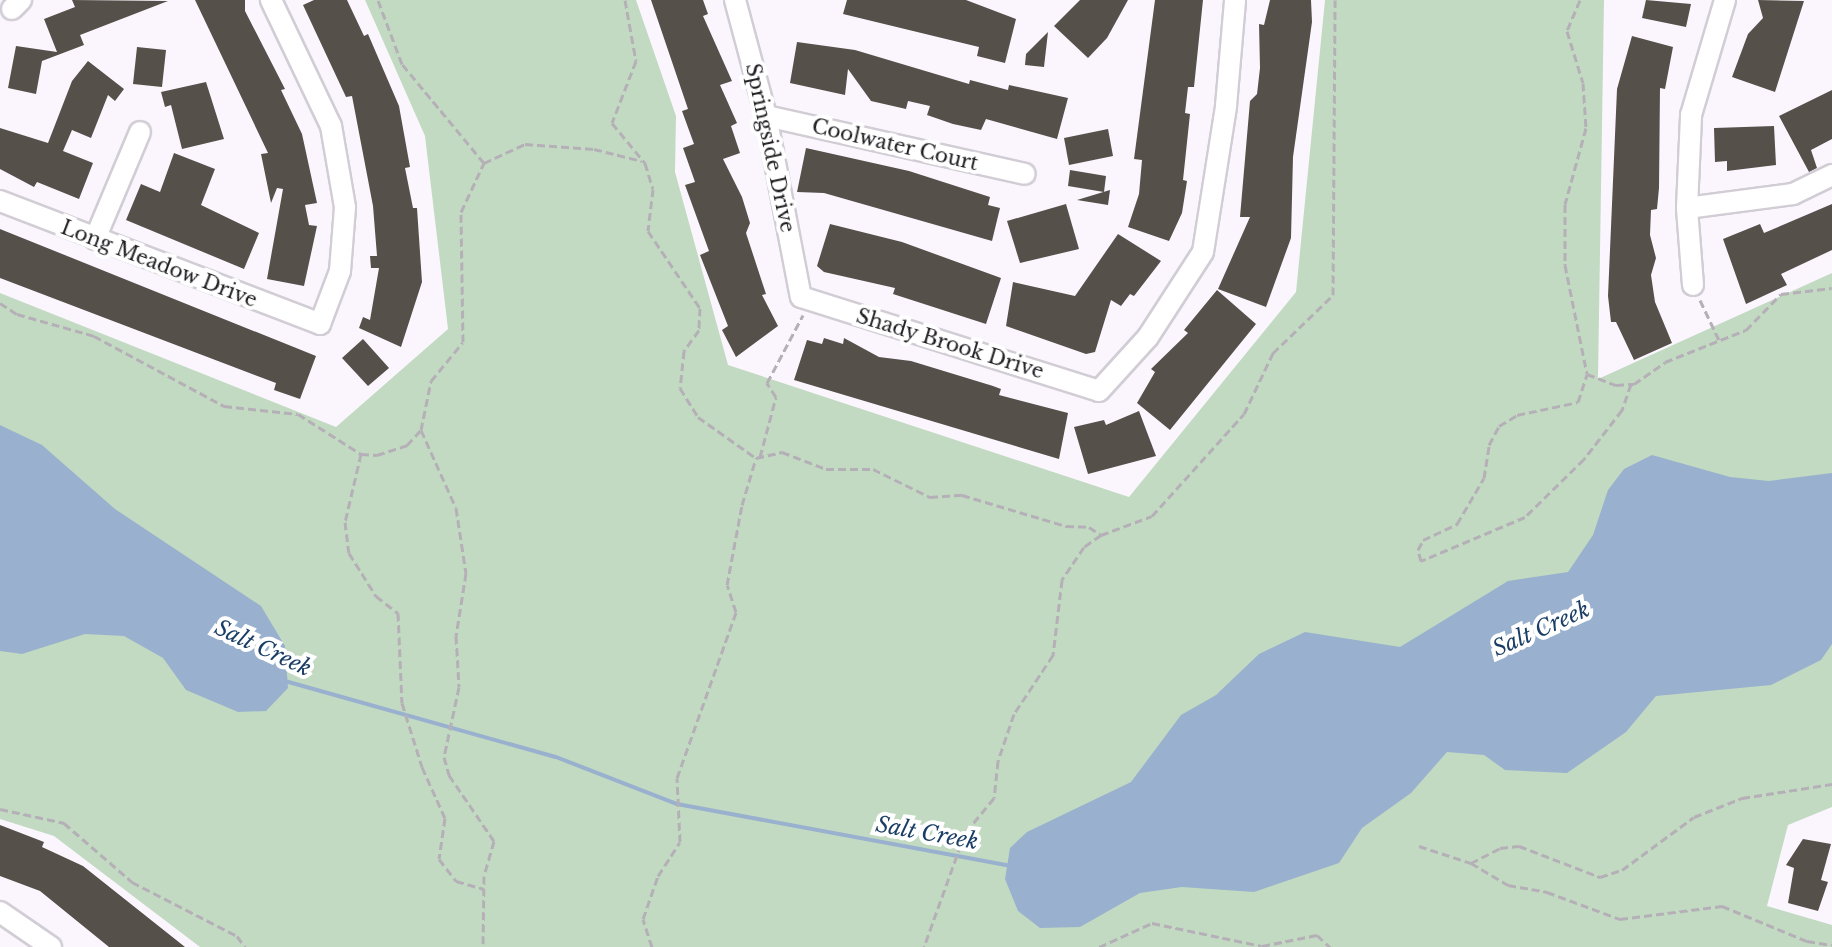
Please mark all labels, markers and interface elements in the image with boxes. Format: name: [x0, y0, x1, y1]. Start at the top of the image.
street label: Springside Drive: [740, 61, 800, 235]
street label: Coolwater Court: [809, 114, 981, 176]
street label: Long Meadow Drive: [57, 215, 261, 313]
street label: Shady Brook Drive: [853, 304, 1047, 384]
water label: Salt Creek: [1488, 596, 1594, 662]
water label: Salt Creek: [210, 614, 316, 682]
water label: Salt Creek: [874, 811, 980, 855]

